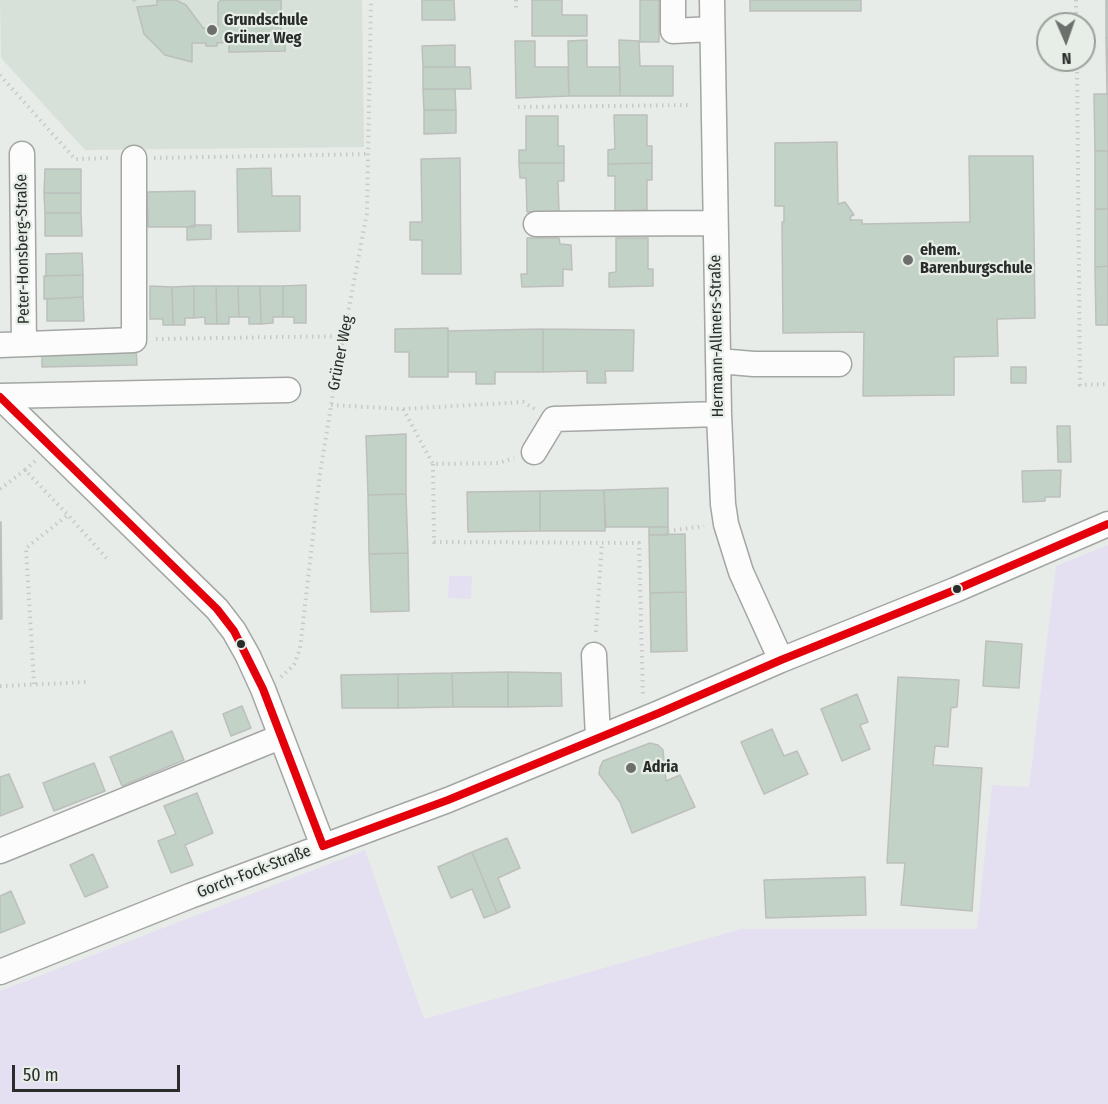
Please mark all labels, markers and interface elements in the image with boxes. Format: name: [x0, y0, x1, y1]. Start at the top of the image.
place label: Grundschule Grüner Weg: [224, 11, 308, 49]
north arrow: [1036, 12, 1096, 72]
marker: Grundschule Grüner Weg: [205, 23, 219, 37]
text: N: [1061, 49, 1072, 68]
street label: Peter-Honsberg-Straße: [12, 174, 34, 324]
place label: ehem. Barenburgschule: [920, 241, 1032, 279]
marker: ehem. Barenburgschule: [901, 253, 915, 267]
street label: Hermann-Allmers-Straße: [706, 254, 728, 418]
street label: Grüner Weg: [324, 314, 358, 392]
unlabelled marker: [951, 583, 963, 595]
unlabelled marker: [235, 638, 247, 650]
place label: Adria: [643, 758, 678, 778]
marker: Adria: [624, 761, 638, 775]
street label: Gorch-Fock-Straße: [194, 841, 314, 903]
scale bar: [15, 1053, 183, 1091]
text: 50 m: [23, 1064, 59, 1086]

